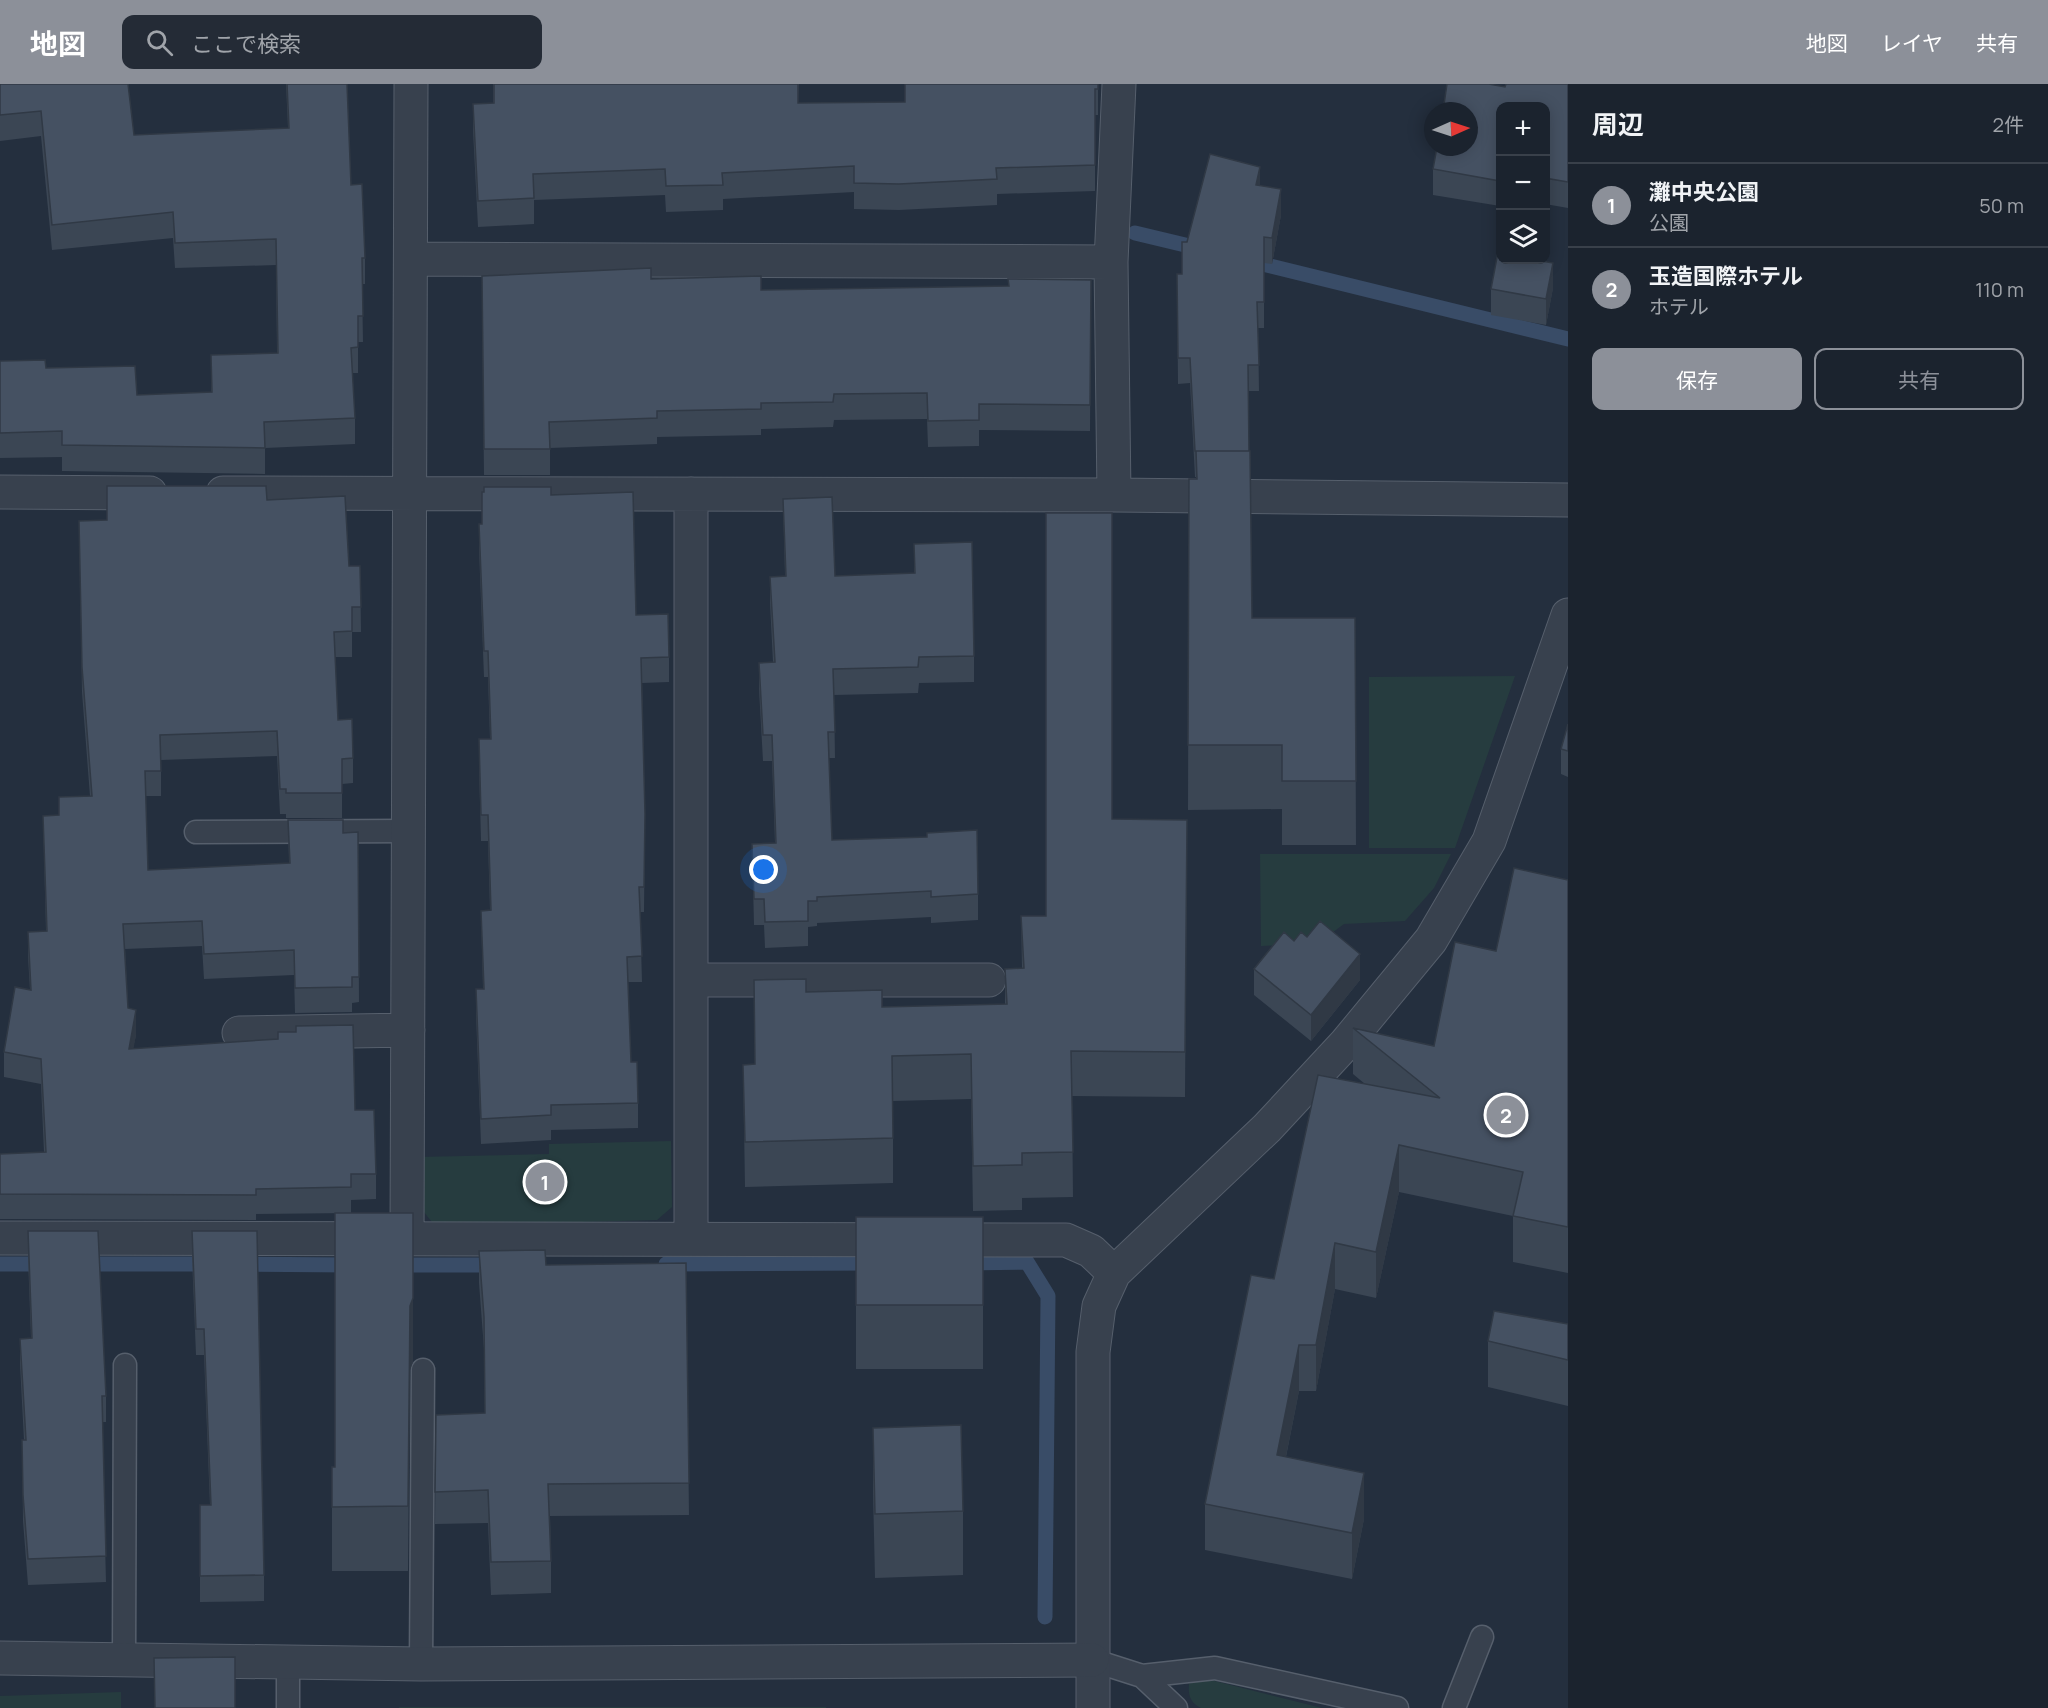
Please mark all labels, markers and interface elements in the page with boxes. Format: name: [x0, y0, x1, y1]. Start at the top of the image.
search box: [122, 15, 542, 69]
text: 地図: [30, 24, 86, 62]
icon: search: [143, 26, 176, 59]
text: ここで検索: [191, 29, 301, 59]
text: 地図: [1806, 29, 1848, 57]
text: レイヤ: [1881, 29, 1943, 57]
text: 共有: [1976, 29, 2018, 57]
north arrow: [1424, 102, 1478, 156]
map controls: [1496, 102, 1550, 264]
button: +: [1496, 102, 1550, 156]
text: 周辺: [1592, 106, 1644, 142]
text: 2件: [1993, 111, 2024, 138]
button: −: [1496, 156, 1550, 210]
text: 灘中央公園: [1649, 177, 1759, 207]
text: 1: [1607, 192, 1616, 219]
text: 50 m: [1979, 192, 2024, 219]
text: 公園: [1649, 209, 1689, 236]
button: layers: [1496, 210, 1550, 264]
text: 玉造国際ホテル: [1649, 261, 1803, 291]
text: 2: [1606, 276, 1617, 303]
text: 110 m: [1975, 276, 2024, 303]
text: ホテル: [1649, 293, 1709, 320]
button: 保存: [1592, 348, 1802, 410]
button: 共有: [1814, 348, 2024, 410]
your location: [749, 855, 778, 884]
pin: 2: [1486, 1092, 1526, 1138]
pin: 1: [526, 1160, 564, 1204]

